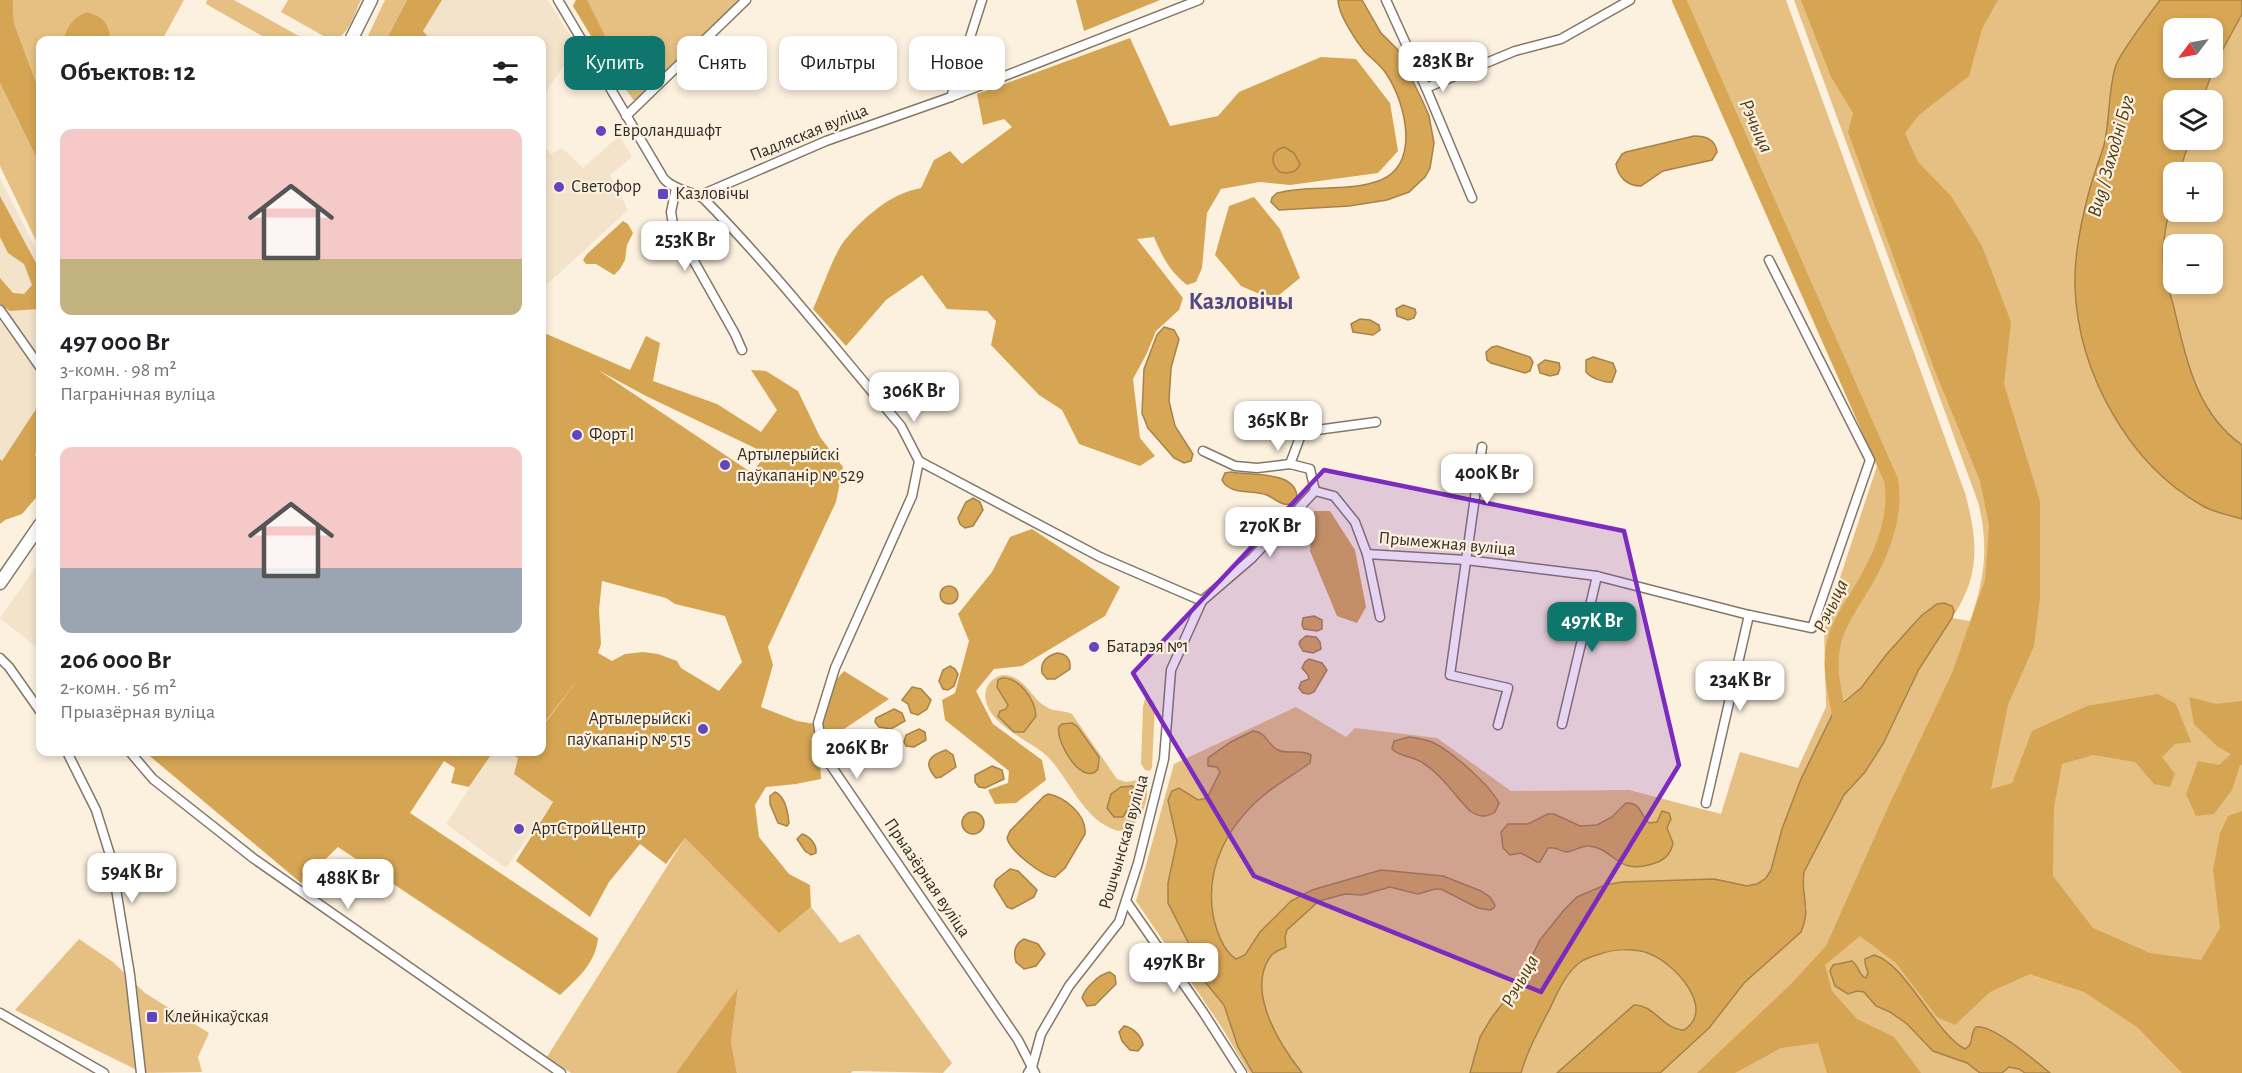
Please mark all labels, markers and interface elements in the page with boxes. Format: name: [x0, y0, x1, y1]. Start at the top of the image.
north arrow: [2163, 18, 2223, 78]
map controls: [2163, 18, 2223, 294]
chip: Купить: [564, 36, 665, 90]
chip: Снять: [677, 36, 767, 90]
chip: Фильтры: [779, 36, 897, 90]
chip: Новое: [909, 36, 1005, 90]
pin: 283K Br: [1388, 42, 1498, 93]
text: 283K Br: [1412, 51, 1474, 71]
icon: filters: [489, 56, 522, 89]
text: Объектов: 12: [60, 59, 196, 85]
button: layers: [2163, 90, 2223, 150]
water label: Bug / Заходні Буг: [2084, 93, 2138, 219]
water label: Рэчыца: [1735, 96, 1777, 156]
street label: Падляская вуліца: [747, 101, 871, 165]
place label: Евроландшафт: [613, 122, 722, 140]
marker: Евроландшафт: [594, 124, 608, 138]
button: +: [2163, 162, 2223, 222]
icon: home: [237, 168, 345, 276]
place label: Светофор: [571, 178, 641, 196]
marker: Светофор: [552, 180, 566, 194]
place label: Казловічы: [675, 185, 749, 203]
marker: Казловічы: [656, 187, 670, 201]
pin: 253K Br: [630, 221, 740, 272]
text: 253K Br: [655, 230, 715, 250]
button: −: [2163, 234, 2223, 294]
district label: Казловічы: [1188, 290, 1294, 314]
text: 497 000 Br: [60, 329, 169, 355]
text: 3-комн. · 98 m²: [60, 360, 176, 380]
pin: 306K Br: [859, 372, 969, 423]
text: 306K Br: [883, 381, 945, 401]
text: Пагранічная вуліца: [60, 384, 216, 404]
pin: 365K Br: [1223, 401, 1333, 452]
text: 365K Br: [1248, 410, 1308, 430]
place label: Форт I: [589, 426, 634, 444]
marker: Форт I: [570, 428, 584, 442]
place label: Артылерыйскі паўкапанір № 529: [737, 446, 864, 485]
pin: 400K Br: [1432, 454, 1542, 505]
marker: Артылерыйскі паўкапанір № 529: [718, 458, 732, 472]
text: 400K Br: [1455, 463, 1519, 483]
icon: home: [237, 486, 345, 594]
pin: 270K Br: [1215, 507, 1325, 558]
text: 270K Br: [1239, 516, 1301, 536]
street label: Прымежная вуліца: [1378, 529, 1516, 559]
water label: Рэчыца: [1810, 576, 1852, 636]
pin: 497K Br: [1537, 602, 1647, 653]
text: 497K Br: [1561, 611, 1623, 631]
place label: Батарэя №1: [1106, 638, 1189, 656]
marker: Батарэя №1: [1087, 640, 1101, 654]
text: 206 000 Br: [60, 647, 171, 673]
pin: 234K Br: [1685, 661, 1795, 712]
text: 234K Br: [1709, 670, 1771, 690]
text: 2-комн. · 56 m²: [60, 678, 176, 698]
text: Прыазёрная вуліца: [60, 702, 215, 722]
place label: Артылерыйскі паўкапанір № 515: [567, 710, 691, 749]
marker: Артылерыйскі паўкапанір № 515: [696, 722, 710, 736]
pin: 206K Br: [802, 729, 912, 780]
text: 206K Br: [826, 738, 888, 758]
street label: Рошчынская вуліца: [1096, 773, 1152, 911]
street label: Прыазёрная вуліца: [880, 815, 974, 941]
place label: АртСтройЦентр: [531, 820, 646, 838]
marker: АртСтройЦентр: [512, 822, 526, 836]
pin: 594K Br: [77, 853, 187, 904]
pin: 488K Br: [293, 859, 403, 910]
text: 594K Br: [101, 862, 163, 882]
text: 488K Br: [317, 868, 379, 888]
pin: 497K Br: [1119, 943, 1229, 994]
text: 497K Br: [1143, 952, 1205, 972]
water label: Рэчыца: [1498, 952, 1542, 1010]
place label: Клейнікаўская: [164, 1008, 269, 1026]
marker: Клейнікаўская: [145, 1010, 159, 1024]

